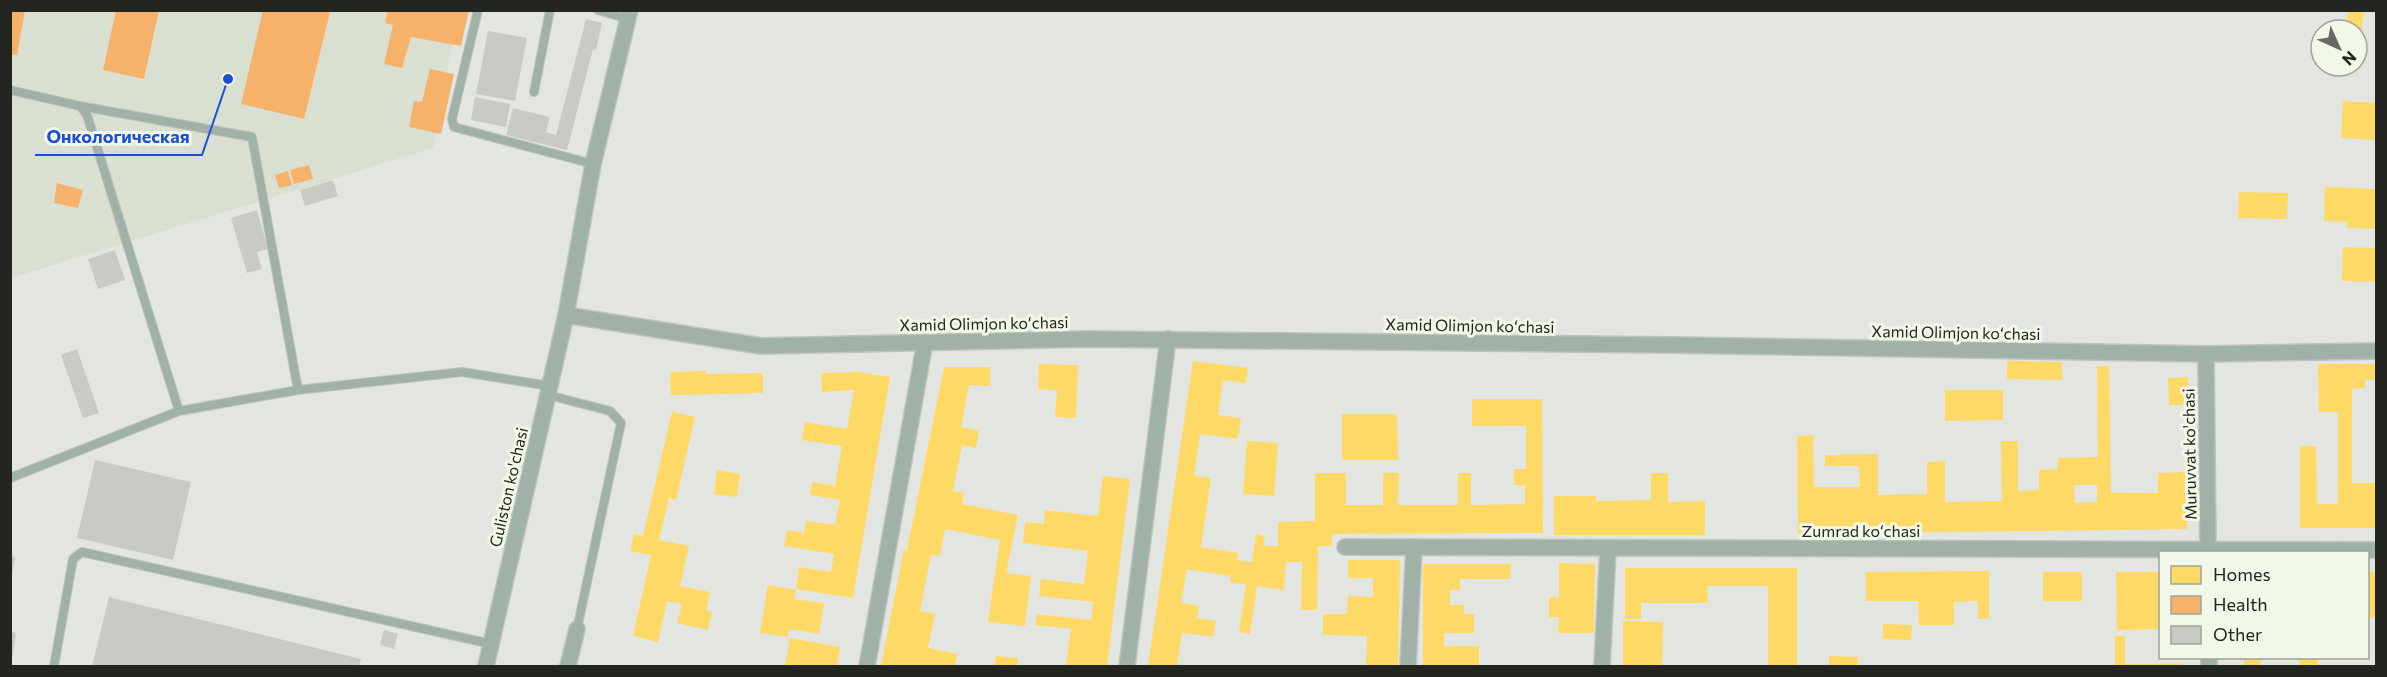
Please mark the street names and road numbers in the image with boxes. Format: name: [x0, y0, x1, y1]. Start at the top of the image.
street label: Xamid Olimjon koʻchasi: [899, 312, 1069, 334]
street label: Xamid Olimjon koʻchasi: [1385, 314, 1555, 336]
street label: Xamid Olimjon koʻchasi: [1871, 321, 2041, 343]
street label: Muruvvat ko'chasi: [2178, 388, 2200, 520]
street label: Guliston ko'chasi: [485, 425, 531, 549]
street label: Zumrad koʻchasi: [1802, 521, 1920, 540]

